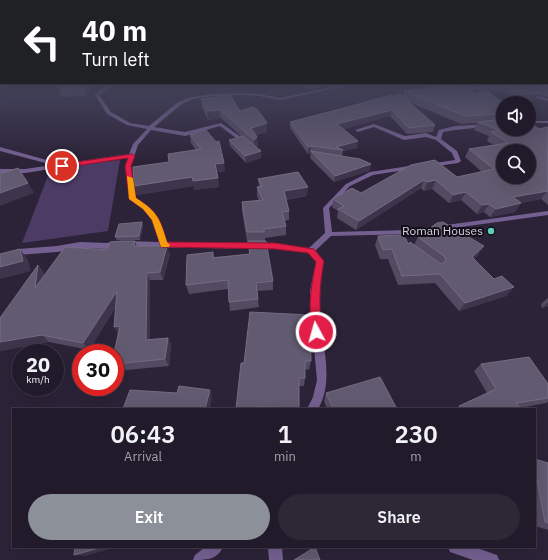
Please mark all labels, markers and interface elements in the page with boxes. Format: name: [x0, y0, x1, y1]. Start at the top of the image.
text: 40 m: [82, 12, 147, 49]
icon: left: [16, 16, 68, 68]
text: Turn left: [82, 48, 150, 71]
map controls: [496, 96, 536, 184]
button: sound: [496, 96, 536, 136]
button: search: [496, 144, 536, 184]
pin: [45, 149, 79, 183]
icon: arrive: [51, 155, 73, 177]
place label: Roman Houses: [402, 223, 483, 238]
marker: Roman Houses: [486, 226, 496, 236]
position arrow: [295, 311, 337, 353]
speed limit sign: 30: [72, 344, 124, 396]
text: 20: [26, 351, 50, 378]
text: km/h: [26, 373, 50, 386]
text: 06:43: [110, 418, 176, 450]
text: 1: [278, 418, 292, 450]
text: 230: [394, 418, 438, 450]
text: Arrival: [124, 448, 162, 465]
text: min: [274, 448, 296, 465]
text: m: [410, 448, 422, 465]
button: Exit: [28, 494, 270, 540]
button: Share: [278, 494, 520, 540]

